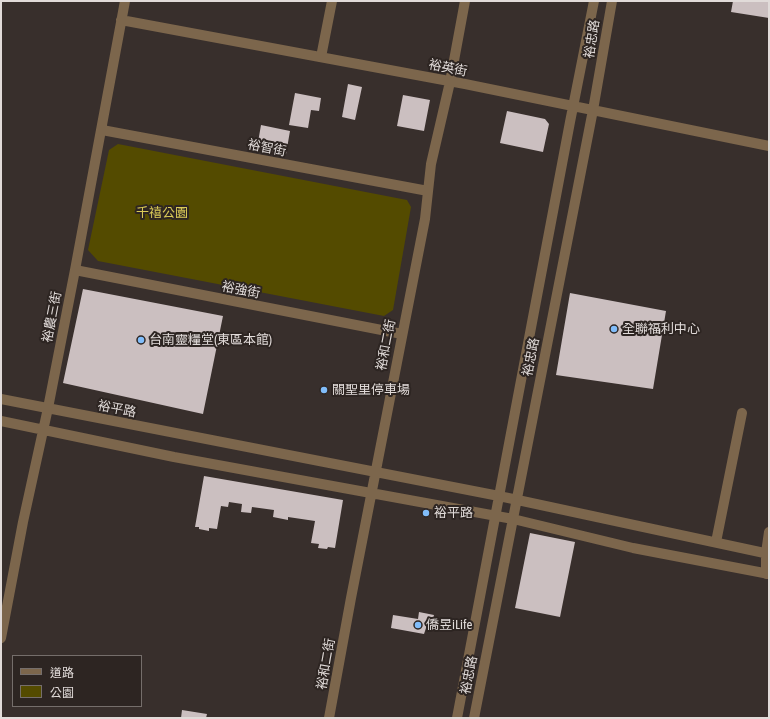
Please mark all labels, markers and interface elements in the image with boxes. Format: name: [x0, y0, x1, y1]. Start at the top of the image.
street label: 裕忠路: [581, 19, 603, 59]
street label: 裕英街: [427, 57, 469, 79]
street label: 裕智街: [246, 137, 288, 159]
park label: 千禧公園: [136, 205, 188, 221]
street label: 裕強街: [220, 279, 262, 301]
street label: 裕農三街: [39, 290, 65, 344]
street label: 裕和二街: [373, 318, 399, 372]
place label: 全聯福利中心: [622, 321, 700, 337]
marker: 全聯福利中心: [609, 324, 619, 334]
place label: 台南靈糧堂(東區本館): [149, 332, 272, 348]
marker: 台南靈糧堂(東區本館): [136, 335, 146, 345]
street label: 裕忠路: [520, 336, 542, 378]
place label: 關聖里停車場: [332, 382, 410, 398]
marker: 關聖里停車場: [319, 385, 329, 395]
street label: 裕平路: [96, 398, 138, 420]
place label: 裕平路: [434, 505, 473, 521]
marker: 裕平路: [421, 508, 431, 518]
place label: 僑昱iLife: [426, 617, 473, 633]
marker: 僑昱iLife: [413, 620, 423, 630]
street label: 裕和二街: [314, 637, 338, 691]
street label: 裕忠路: [458, 654, 480, 696]
legend: [12, 655, 142, 707]
text: 道路: [50, 666, 74, 680]
text: 公園: [50, 686, 74, 700]

